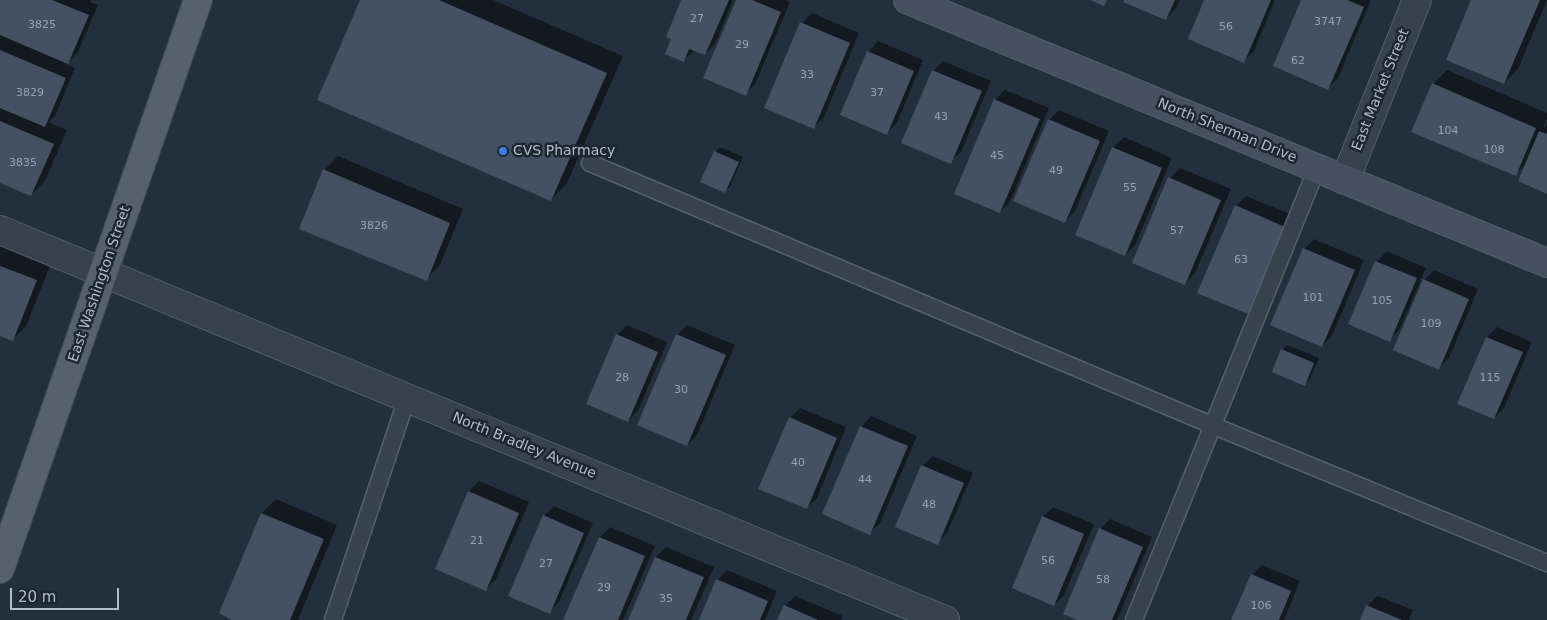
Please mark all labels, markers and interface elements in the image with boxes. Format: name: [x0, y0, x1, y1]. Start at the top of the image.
house number: 27: [690, 12, 704, 26]
house number: 3747: [1314, 15, 1342, 29]
house number: 3825: [28, 18, 56, 32]
house number: 56: [1219, 20, 1233, 34]
street label: East Market Street: [1349, 27, 1413, 153]
house number: 29: [735, 38, 749, 52]
house number: 62: [1291, 54, 1305, 68]
house number: 33: [800, 68, 814, 82]
house number: 3829: [16, 86, 44, 100]
house number: 37: [870, 86, 884, 100]
street label: North Sherman Drive: [1155, 95, 1299, 167]
house number: 43: [934, 110, 948, 124]
house number: 104: [1438, 124, 1458, 138]
place label: CVS Pharmacy: [513, 143, 615, 159]
house number: 108: [1484, 143, 1504, 157]
marker: CVS Pharmacy: [497, 145, 509, 157]
house number: 45: [990, 149, 1004, 163]
house number: 3835: [9, 156, 37, 170]
house number: 49: [1049, 164, 1063, 178]
house number: 55: [1123, 181, 1137, 195]
street label: East Washington Street: [65, 204, 135, 364]
house number: 3826: [360, 219, 388, 233]
house number: 57: [1170, 224, 1184, 238]
house number: 63: [1234, 253, 1248, 267]
house number: 101: [1303, 291, 1323, 305]
house number: 105: [1372, 294, 1392, 308]
house number: 109: [1421, 317, 1441, 331]
house number: 28: [615, 371, 629, 385]
house number: 115: [1480, 371, 1500, 385]
house number: 30: [674, 383, 688, 397]
street label: North Bradley Avenue: [450, 409, 598, 483]
house number: 40: [791, 456, 805, 470]
house number: 44: [858, 473, 872, 487]
house number: 48: [922, 498, 936, 512]
house number: 21: [470, 534, 484, 548]
house number: 56: [1041, 554, 1055, 568]
house number: 27: [539, 557, 553, 571]
house number: 58: [1096, 573, 1110, 587]
scale bar: [12, 578, 121, 610]
house number: 29: [597, 581, 611, 595]
text: 20 m: [18, 588, 56, 606]
house number: 35: [659, 592, 673, 606]
house number: 106: [1251, 599, 1271, 613]

